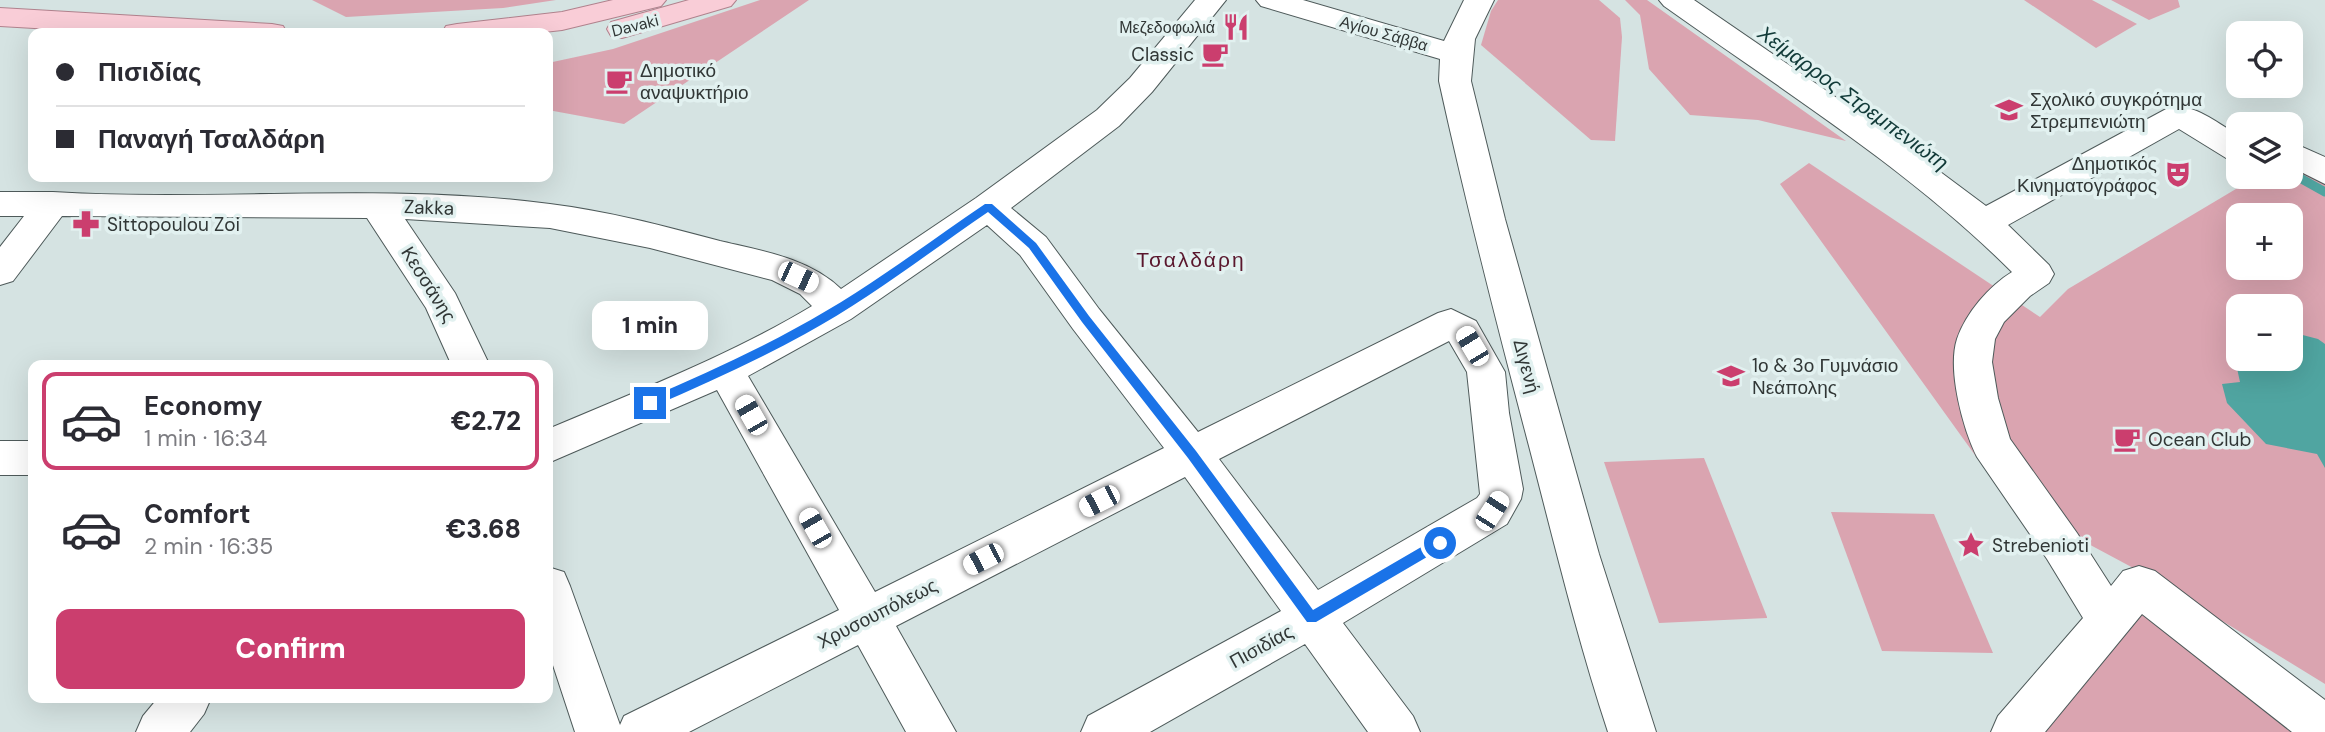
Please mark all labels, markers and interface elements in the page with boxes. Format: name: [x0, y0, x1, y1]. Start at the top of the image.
street label: Davaki: [609, 9, 661, 41]
street label: Αγίου Σάββα: [1337, 11, 1430, 56]
restaurant icon: Μεζεδοφωλιά: [1221, 12, 1251, 42]
place label: Μεζεδοφωλιά: [1119, 17, 1215, 38]
water label: Χείμαρρος Στρεμπενιώτη: [1751, 19, 1954, 177]
map controls: [2226, 21, 2303, 371]
button: locate: [2226, 21, 2303, 98]
cafe icon: Classic: [1200, 39, 1230, 69]
place label: Classic: [1131, 42, 1194, 67]
text: Πισιδίας: [98, 55, 202, 89]
place label: Δημοτικό αναψυκτήριο: [640, 58, 749, 105]
cafe icon: Δημοτικό αναψυκτήριο: [604, 66, 634, 96]
place label: Σχολικό συγκρότημα Στρεμπενιώτη: [2030, 87, 2202, 134]
school or university icon: Σχολικό συγκρότημα Στρεμπενιώτη: [1994, 95, 2024, 125]
button: layers: [2226, 112, 2303, 189]
text: Παναγή Τσαλδάρη: [98, 122, 325, 156]
place label: Δημοτικός Κινηματογράφος: [2017, 151, 2157, 198]
theatre icon: Δημοτικός Κινηματογράφος: [2163, 159, 2193, 189]
street label: Zakka: [404, 194, 454, 221]
button: +: [2226, 203, 2303, 280]
pharmacy icon: Sittopoulou Zoi: [71, 209, 101, 239]
place label: Sittopoulou Zoi: [107, 212, 240, 237]
street label: Κεσσάνης: [396, 242, 462, 327]
district label: Τσαλδάρη: [1136, 246, 1246, 274]
car: [775, 259, 822, 295]
button: −: [2226, 294, 2303, 371]
callout: 1 min: [592, 302, 708, 350]
text: 1 min: [622, 310, 678, 340]
car: [1453, 323, 1492, 369]
street label: Διγενή: [1507, 336, 1546, 396]
place label: 1ο & 3ο Γυμνάσιο Νεάπολης: [1752, 353, 1898, 400]
school or university icon: 1ο & 3ο Γυμνάσιο Νεάπολης: [1716, 361, 1746, 391]
route end: [634, 387, 666, 419]
text: Economy: [144, 389, 262, 423]
icon: car: [60, 390, 123, 453]
car: [732, 392, 771, 438]
text: €2.72: [451, 404, 521, 438]
text: 1 min · 16:34: [144, 423, 267, 453]
cafe icon: Ocean Club: [2112, 424, 2142, 454]
place label: Ocean Club: [2148, 427, 2251, 452]
car: [1076, 482, 1123, 520]
car: [1472, 488, 1513, 534]
text: Comfort: [144, 497, 250, 531]
icon: car: [60, 498, 123, 561]
car: [796, 505, 835, 551]
text: €3.68: [446, 512, 521, 546]
route start: [1424, 527, 1456, 559]
place icon: Strebenioti: [1956, 530, 1986, 560]
text: 2 min · 16:35: [144, 531, 273, 561]
place label: Strebenioti: [1992, 533, 2089, 558]
car: [960, 540, 1007, 578]
street label: Χρυσουπόλεως: [813, 573, 941, 654]
button: Confirm: [56, 609, 525, 689]
street label: Πισιδίας: [1225, 619, 1297, 674]

